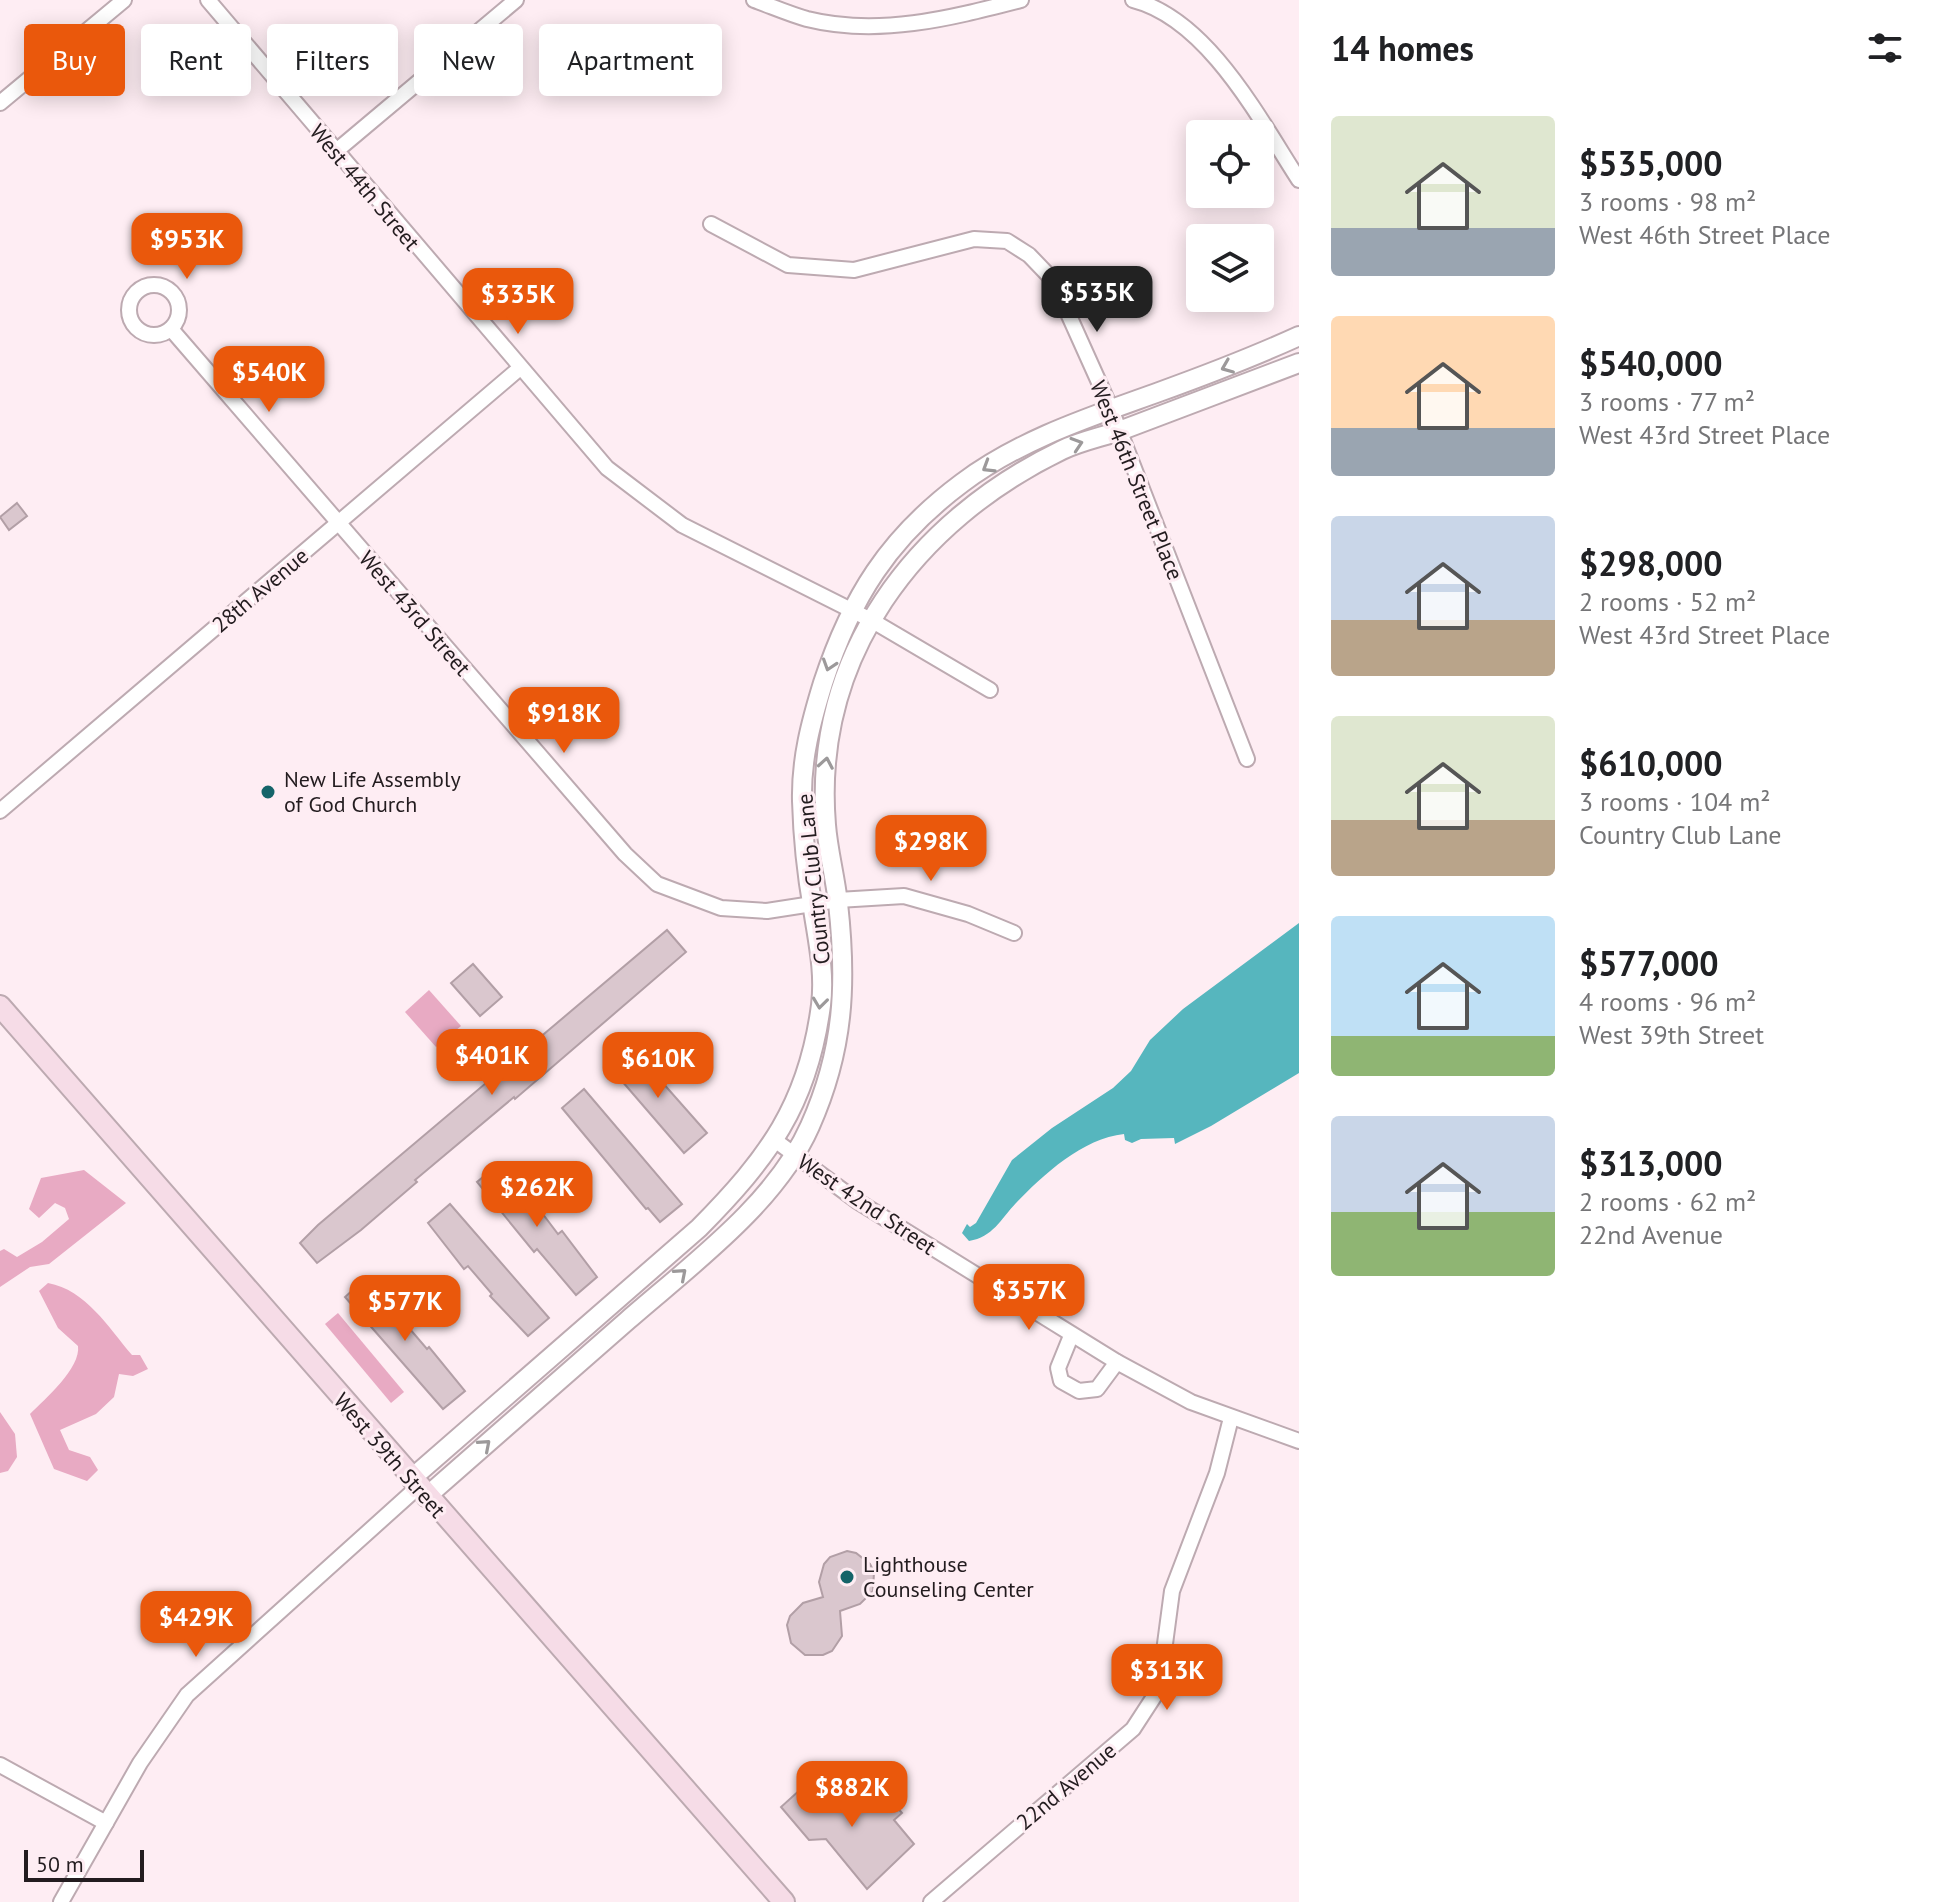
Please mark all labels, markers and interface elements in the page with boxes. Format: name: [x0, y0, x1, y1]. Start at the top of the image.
chip: Buy: [24, 24, 125, 96]
chip: Rent: [141, 24, 251, 96]
chip: Filters: [267, 24, 398, 96]
chip: New: [414, 24, 523, 96]
chip: Apartment: [539, 24, 722, 96]
text: 14 homes: [1331, 26, 1474, 70]
icon: filters: [1863, 26, 1907, 70]
street label: West 44th Street: [304, 118, 426, 256]
map controls: [1186, 120, 1274, 312]
button: locate: [1186, 120, 1274, 208]
text: $535,000: [1579, 141, 1723, 185]
icon: home: [1395, 148, 1491, 244]
text: 3 rooms · 98 m²: [1579, 185, 1756, 218]
pin: $953K: [131, 213, 243, 281]
text: West 46th Street Place: [1579, 218, 1830, 251]
text: $953K: [149, 222, 225, 255]
button: layers: [1186, 224, 1274, 312]
pin: $535K: [1041, 266, 1153, 334]
pin: $335K: [462, 268, 574, 336]
text: $535K: [1059, 275, 1135, 308]
text: $335K: [480, 277, 556, 310]
text: $540,000: [1579, 341, 1723, 385]
pin: $540K: [213, 346, 325, 414]
icon: home: [1395, 348, 1491, 444]
text: $540K: [231, 355, 307, 388]
one-way arrow: [1221, 357, 1235, 374]
street label: West 46th Street Place: [1084, 376, 1190, 584]
text: 3 rooms · 77 m²: [1579, 385, 1755, 418]
text: West 43rd Street Place: [1579, 418, 1830, 451]
one-way arrow: [1070, 438, 1084, 454]
one-way arrow: [982, 457, 997, 472]
text: $298,000: [1579, 541, 1723, 585]
street label: 28th Avenue: [206, 542, 314, 638]
street label: West 43rd Street: [353, 545, 477, 682]
icon: home: [1395, 548, 1491, 644]
text: 2 rooms · 52 m²: [1579, 585, 1756, 618]
text: West 43rd Street Place: [1579, 618, 1830, 651]
one-way arrow: [823, 657, 839, 671]
pin: $918K: [508, 687, 620, 755]
text: $918K: [526, 696, 602, 729]
text: $610,000: [1579, 741, 1723, 785]
icon: home: [1395, 748, 1491, 844]
one-way arrow: [816, 756, 833, 770]
place label: New Life Assembly of God Church: [284, 765, 461, 818]
marker: New Life Assembly of God Church: [259, 783, 277, 801]
text: 3 rooms · 104 m²: [1579, 785, 1771, 818]
street label: Country Club Lane: [790, 792, 836, 966]
pin: $298K: [875, 815, 987, 883]
text: Country Club Lane: [1579, 818, 1782, 851]
text: $298K: [893, 824, 969, 857]
text: $577,000: [1579, 941, 1718, 985]
icon: home: [1395, 948, 1491, 1044]
text: 4 rooms · 96 m²: [1579, 985, 1756, 1018]
one-way arrow: [812, 997, 829, 1010]
text: West 39th Street: [1579, 1018, 1764, 1051]
pin: $401K: [436, 1029, 548, 1097]
pin: $610K: [602, 1032, 714, 1100]
text: $401K: [454, 1038, 530, 1071]
text: $610K: [620, 1041, 696, 1074]
text: $313,000: [1579, 1141, 1723, 1185]
street label: West 42nd Street: [792, 1147, 942, 1261]
icon: home: [1395, 1148, 1491, 1244]
pin: $262K: [481, 1161, 593, 1229]
text: $262K: [499, 1170, 575, 1203]
text: 2 rooms · 62 m²: [1579, 1185, 1756, 1218]
text: 22nd Avenue: [1579, 1218, 1723, 1251]
pin: $357K: [973, 1264, 1085, 1332]
one-way arrow: [671, 1269, 686, 1284]
text: $357K: [991, 1273, 1067, 1306]
pin: $577K: [349, 1275, 461, 1343]
text: $577K: [367, 1284, 443, 1317]
street label: West 39th Street: [328, 1387, 452, 1524]
one-way arrow: [475, 1440, 490, 1455]
place label: Lighthouse Counseling Center: [863, 1550, 1034, 1603]
marker: Lighthouse Counseling Center: [838, 1568, 856, 1586]
pin: $429K: [140, 1591, 252, 1659]
text: $429K: [158, 1600, 234, 1633]
pin: $313K: [1111, 1644, 1223, 1712]
text: $313K: [1129, 1653, 1205, 1686]
street label: 22nd Avenue: [1010, 1736, 1122, 1836]
pin: $882K: [796, 1761, 908, 1829]
text: $882K: [814, 1770, 890, 1803]
scale bar: [24, 1846, 144, 1882]
text: 50 m: [36, 1850, 84, 1878]

